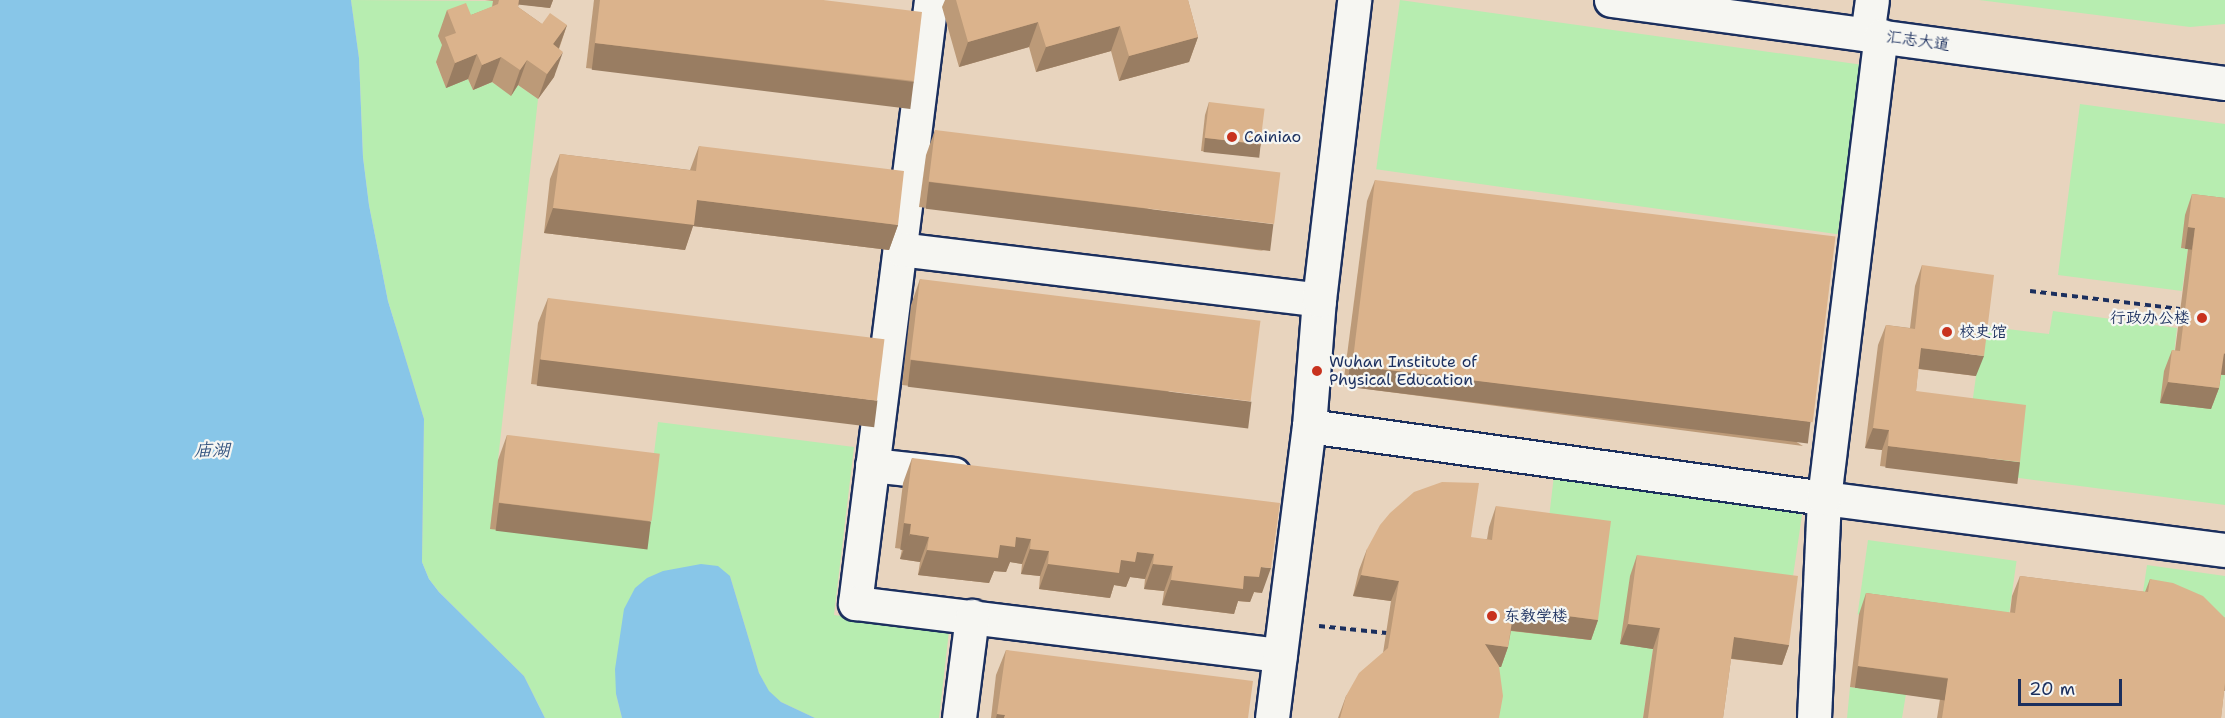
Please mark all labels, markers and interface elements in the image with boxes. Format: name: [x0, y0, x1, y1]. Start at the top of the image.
street label: 汇志大道: [1885, 27, 1951, 55]
place label: Cainiao: [1244, 127, 1301, 147]
marker: Cainiao: [1225, 130, 1239, 144]
place label: 行政办公楼: [2110, 308, 2190, 328]
marker: 行政办公楼: [2195, 311, 2209, 325]
place label: 校史馆: [1959, 322, 2007, 342]
marker: 校史馆: [1940, 325, 1954, 339]
place label: Wuhan Institute of Physical Education: [1329, 352, 1477, 390]
marker: Wuhan Institute of Physical Education: [1310, 364, 1324, 378]
water label: 庙湖: [194, 439, 230, 461]
place label: 东教学楼: [1504, 606, 1568, 626]
marker: 东教学楼: [1485, 609, 1499, 623]
scale bar: [2021, 667, 2124, 705]
text: 20 m: [2029, 677, 2075, 701]

